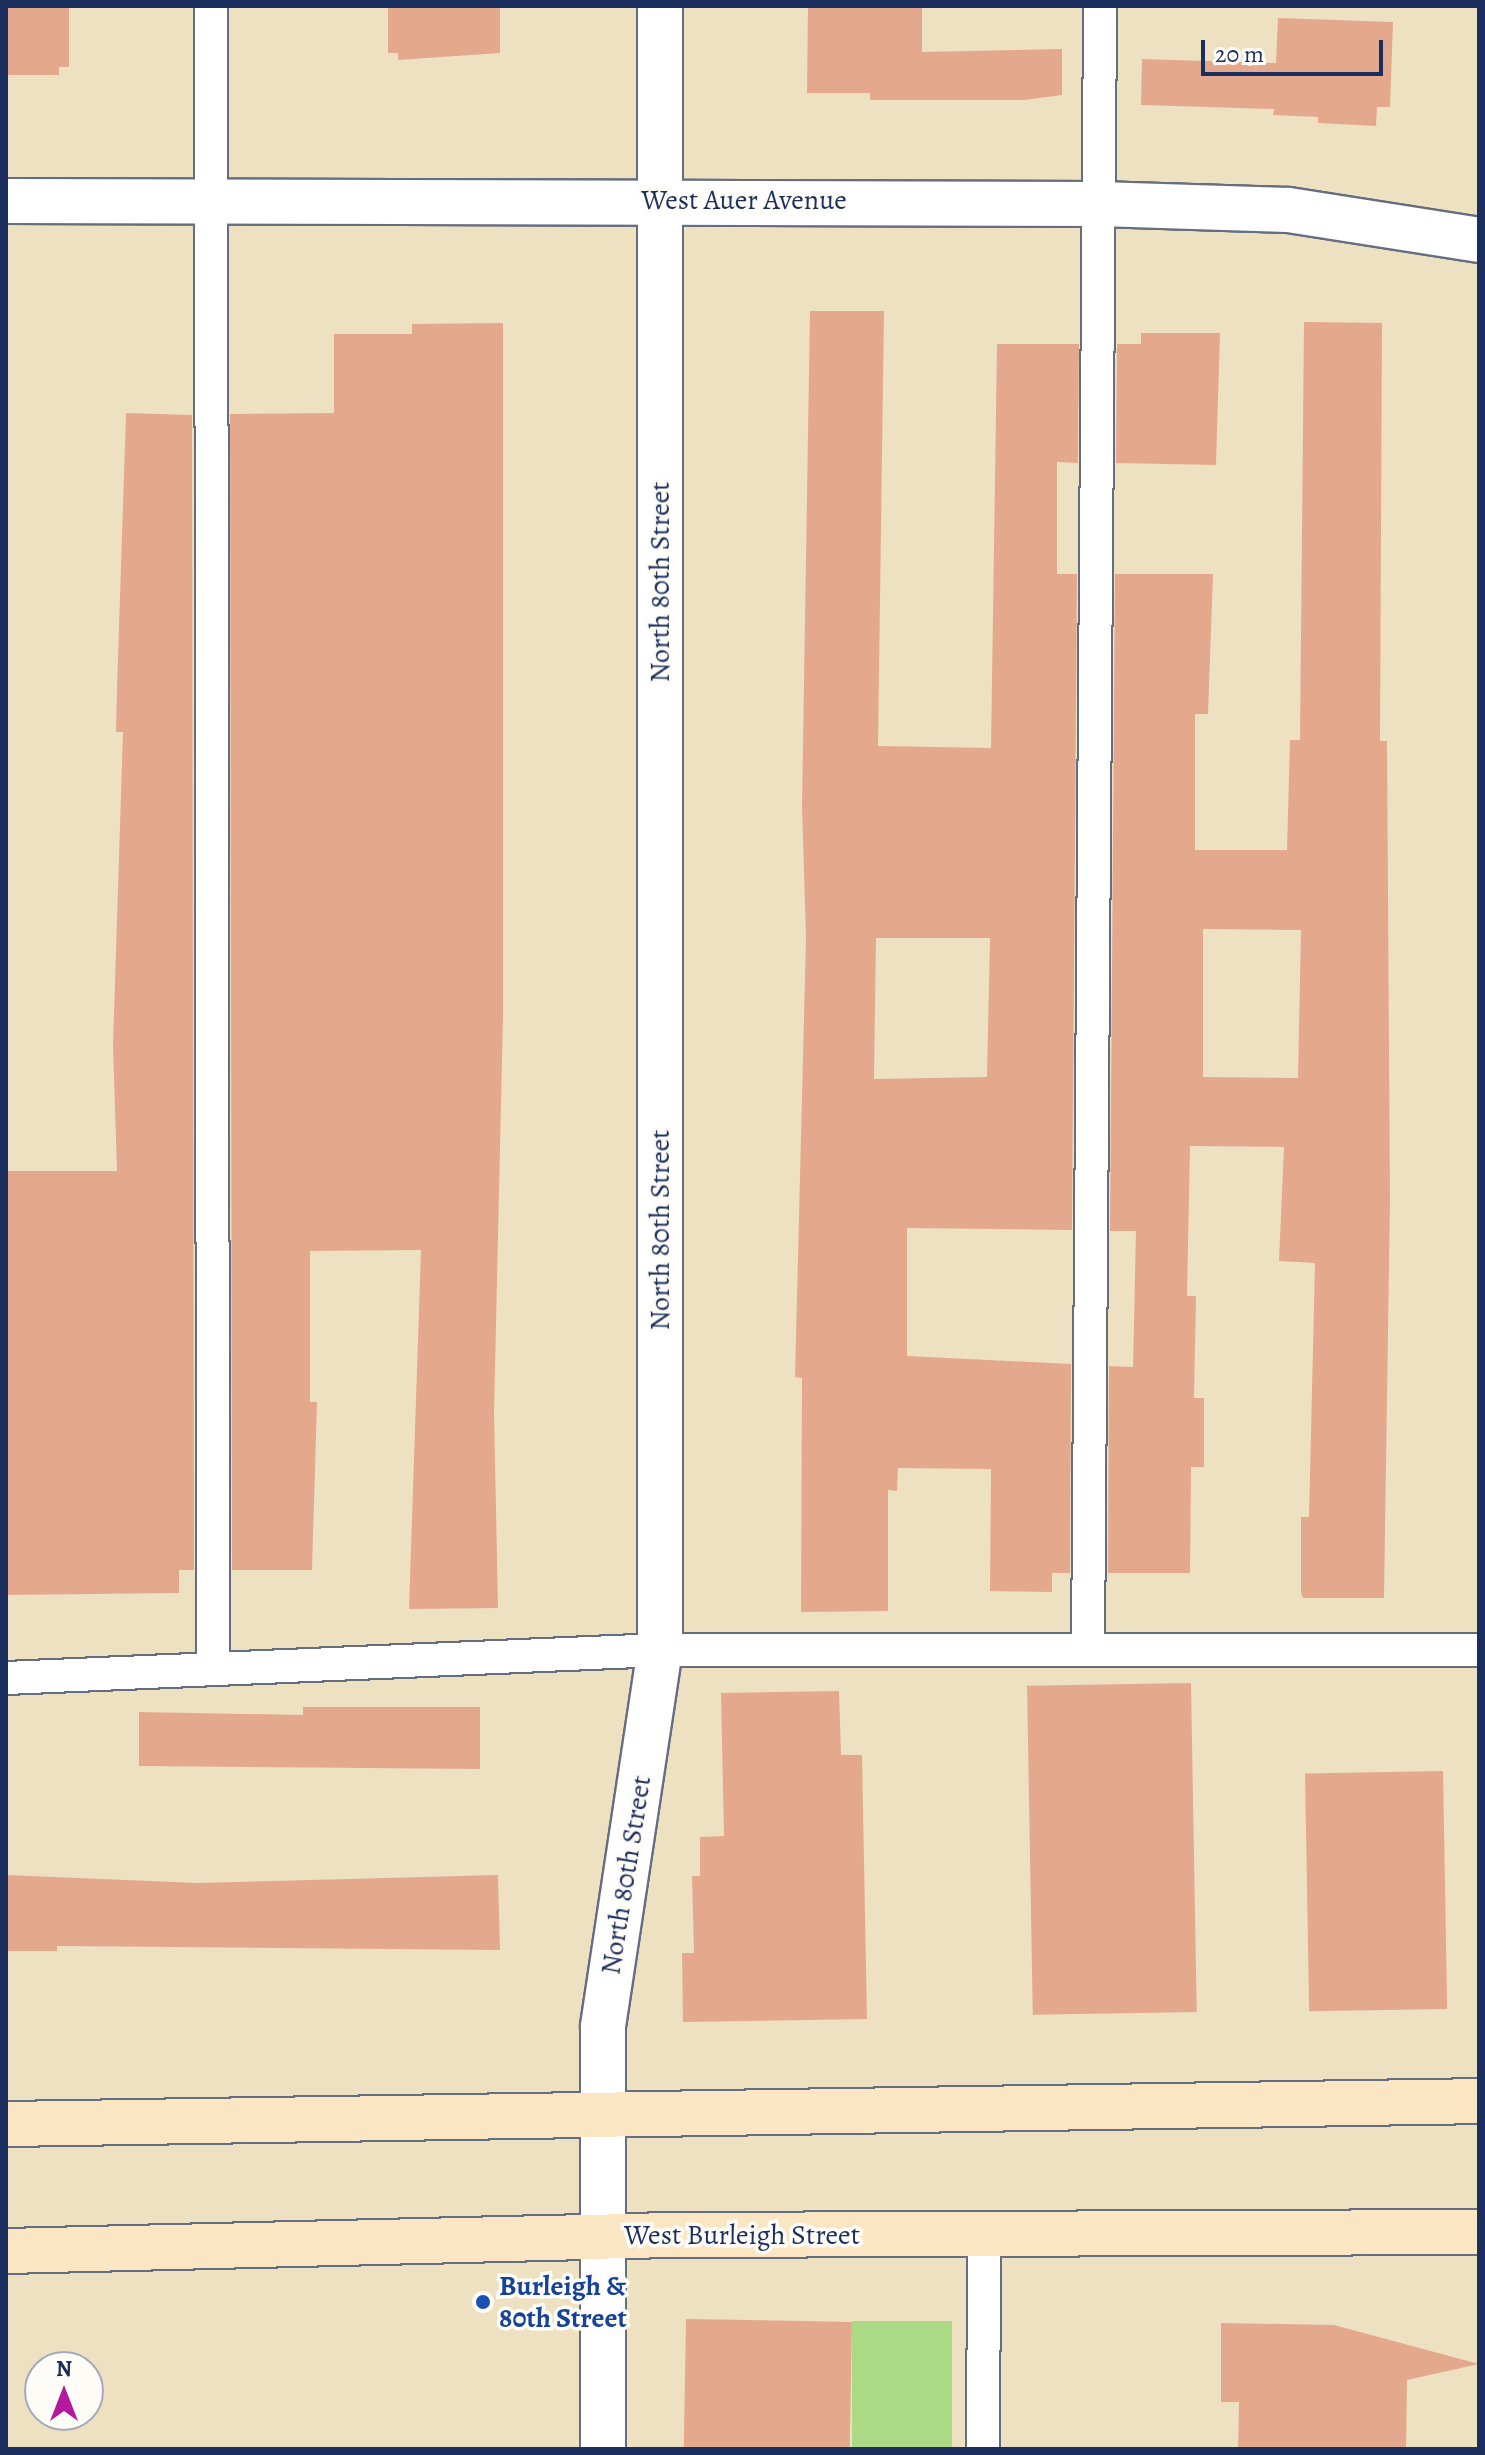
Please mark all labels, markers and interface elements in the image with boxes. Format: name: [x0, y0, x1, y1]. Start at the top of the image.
scale bar: [1205, 24, 1387, 74]
text: 20 m: [1215, 38, 1264, 70]
street label: West Auer Avenue: [641, 183, 847, 217]
street label: North 80th Street: [643, 481, 677, 683]
street label: North 80th Street: [643, 1129, 677, 1331]
street label: North 80th Street: [594, 1773, 658, 1977]
street label: West Burleigh Street: [624, 2218, 860, 2252]
place label: Burleigh & 80th Street: [499, 2269, 627, 2335]
marker: Burleigh & 80th Street: [474, 2293, 492, 2311]
north arrow: [24, 2351, 104, 2431]
text: N: [56, 2354, 72, 2384]

